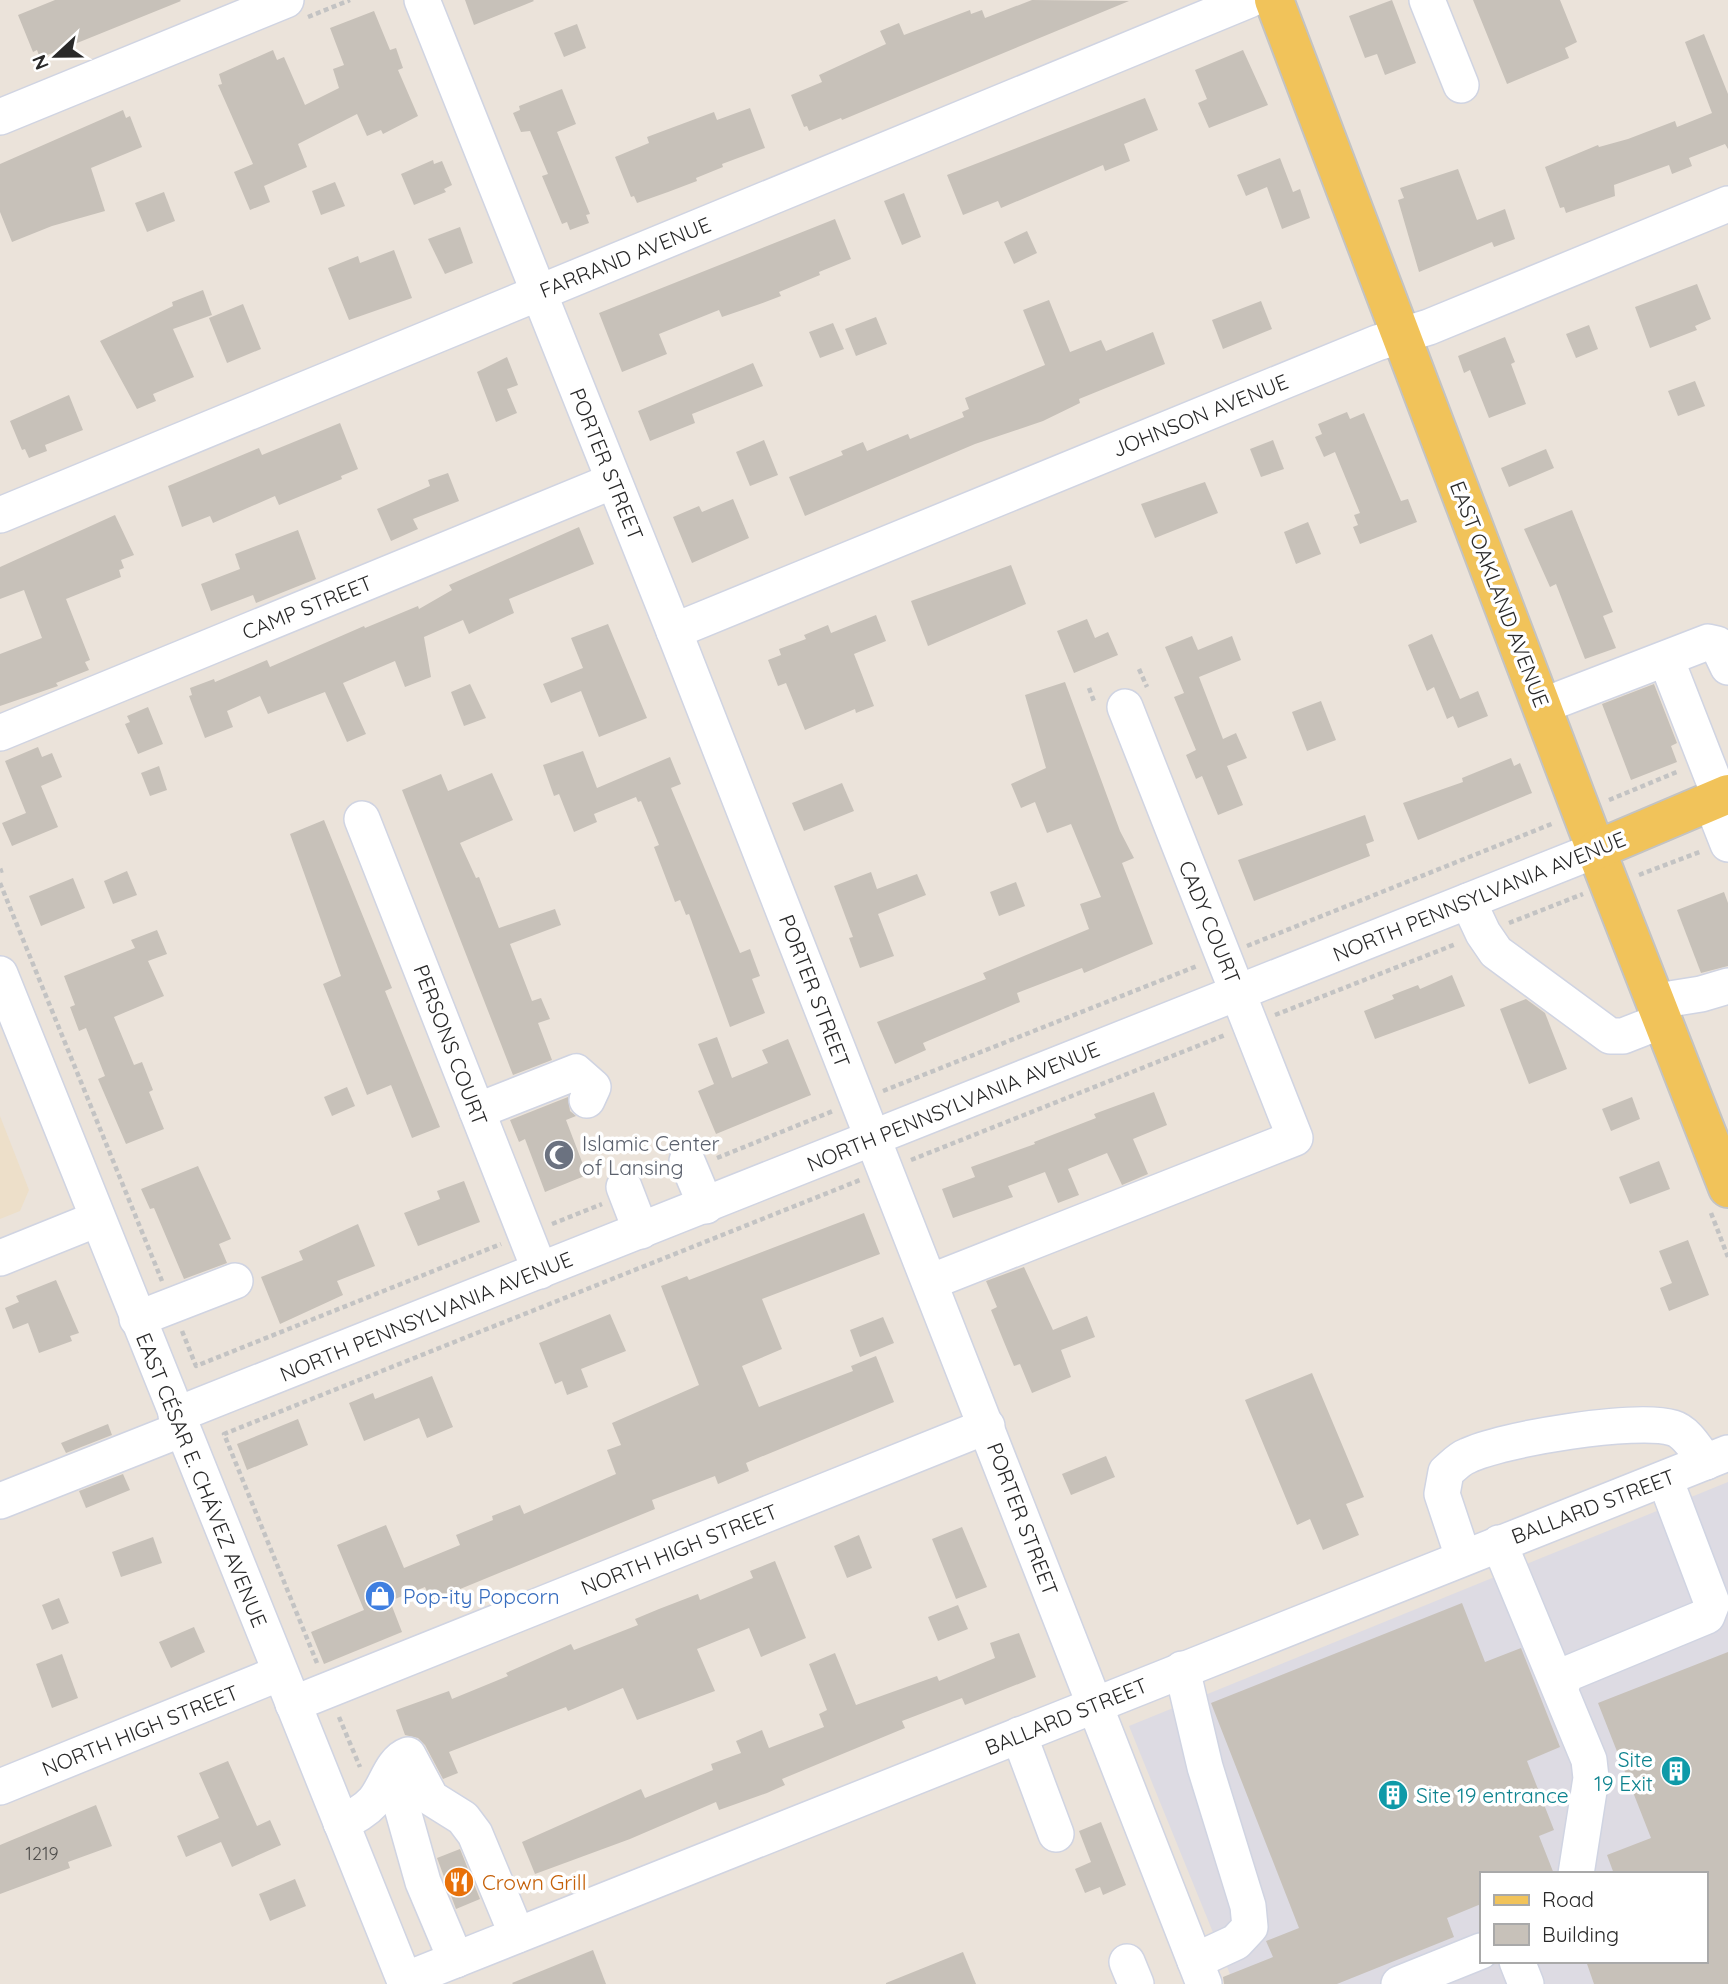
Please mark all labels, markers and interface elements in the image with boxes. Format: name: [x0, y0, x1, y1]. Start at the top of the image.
north arrow: [21, 21, 91, 91]
text: N: [26, 51, 54, 73]
street label: FARRAND AVENUE: [536, 211, 714, 303]
street label: JOHNSON AVENUE: [1108, 368, 1292, 462]
street label: PORTER STREET: [565, 384, 649, 544]
street label: EAST OAKLAND AVENUE: [1445, 477, 1555, 711]
street label: CAMP STREET: [238, 569, 376, 645]
street label: NORTH PENNSYLVANIA AVENUE: [1329, 825, 1629, 967]
street label: CADY COURT: [1173, 857, 1247, 987]
street label: PORTER STREET: [774, 911, 856, 1071]
street label: PERSONS COURT: [408, 961, 494, 1129]
street label: NORTH PENNSYLVANIA AVENUE: [803, 1035, 1103, 1177]
place label: Islamic Center of Lansing: [582, 1130, 720, 1180]
mosque icon: Islamic Center of Lansing: [542, 1138, 576, 1172]
street label: NORTH PENNSYLVANIA AVENUE: [276, 1245, 576, 1387]
street label: EAST CÉSAR E. CHÁVEZ AVENUE: [131, 1329, 273, 1631]
street label: PORTER STREET: [982, 1439, 1064, 1599]
street label: BALLARD STREET: [1507, 1463, 1679, 1549]
street label: NORTH HIGH STREET: [577, 1498, 781, 1600]
shop icon: Pop-ity Popcorn: [363, 1579, 397, 1613]
place label: Pop-ity Popcorn: [403, 1583, 560, 1609]
street label: BALLARD STREET: [981, 1672, 1151, 1760]
street label: NORTH HIGH STREET: [38, 1679, 242, 1781]
place label: Site 19 Exit: [1594, 1746, 1653, 1796]
building icon: Site 19 Exit: [1659, 1754, 1693, 1788]
building icon: Site 19 entrance: [1376, 1778, 1410, 1812]
place label: Site 19 entrance: [1416, 1782, 1569, 1808]
house number: 1219: [25, 1842, 59, 1865]
restaurant icon: Crown Grill: [442, 1865, 476, 1899]
place label: Crown Grill: [482, 1869, 587, 1895]
legend: [1480, 1872, 1707, 1963]
text: Road: [1542, 1886, 1594, 1912]
text: Building: [1542, 1921, 1619, 1947]

